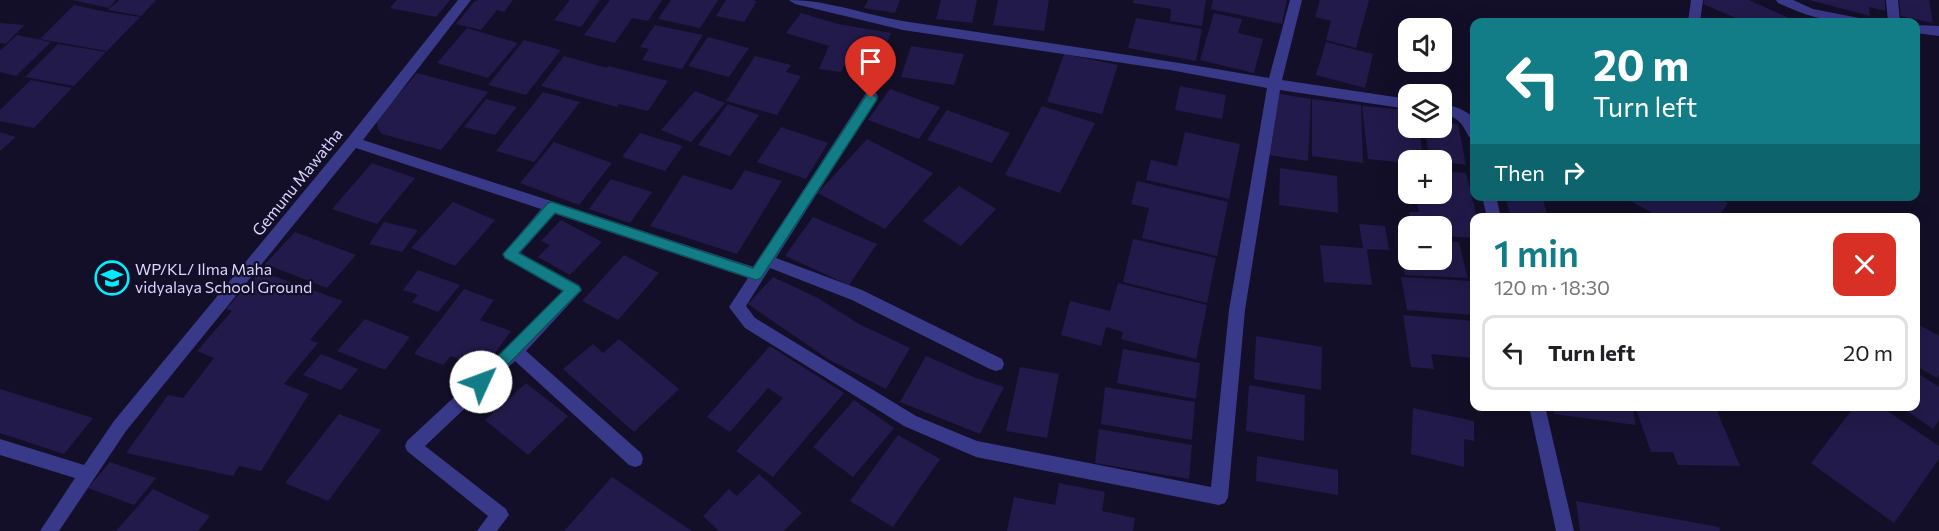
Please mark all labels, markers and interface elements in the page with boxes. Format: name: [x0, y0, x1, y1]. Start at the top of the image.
map controls: [1398, 18, 1452, 270]
button: sound: [1398, 18, 1452, 72]
pin: [845, 36, 896, 98]
text: 20 m: [1593, 38, 1689, 90]
icon: left: [1494, 42, 1572, 120]
icon: arrive: [854, 45, 887, 78]
button: layers: [1398, 84, 1452, 138]
text: Turn left: [1593, 90, 1697, 123]
street label: Gemunu Mawatha: [247, 124, 346, 239]
button: +: [1398, 150, 1452, 204]
icon: right: [1557, 156, 1590, 189]
text: Then: [1494, 159, 1545, 186]
button: −: [1398, 216, 1452, 270]
text: 1 min: [1494, 230, 1579, 274]
button: close: [1833, 233, 1896, 296]
place label: WP/KL/ Ilma Maha vidyalaya School Ground: [135, 259, 312, 296]
school or university icon: WP/KL/ Ilma Maha vidyalaya School Ground: [94, 260, 130, 296]
text: 120 m · 18:30: [1494, 275, 1610, 299]
icon: left: [1497, 336, 1530, 369]
text: Turn left: [1548, 339, 1635, 366]
text: 20 m: [1843, 339, 1893, 366]
position arrow: [449, 350, 513, 414]

